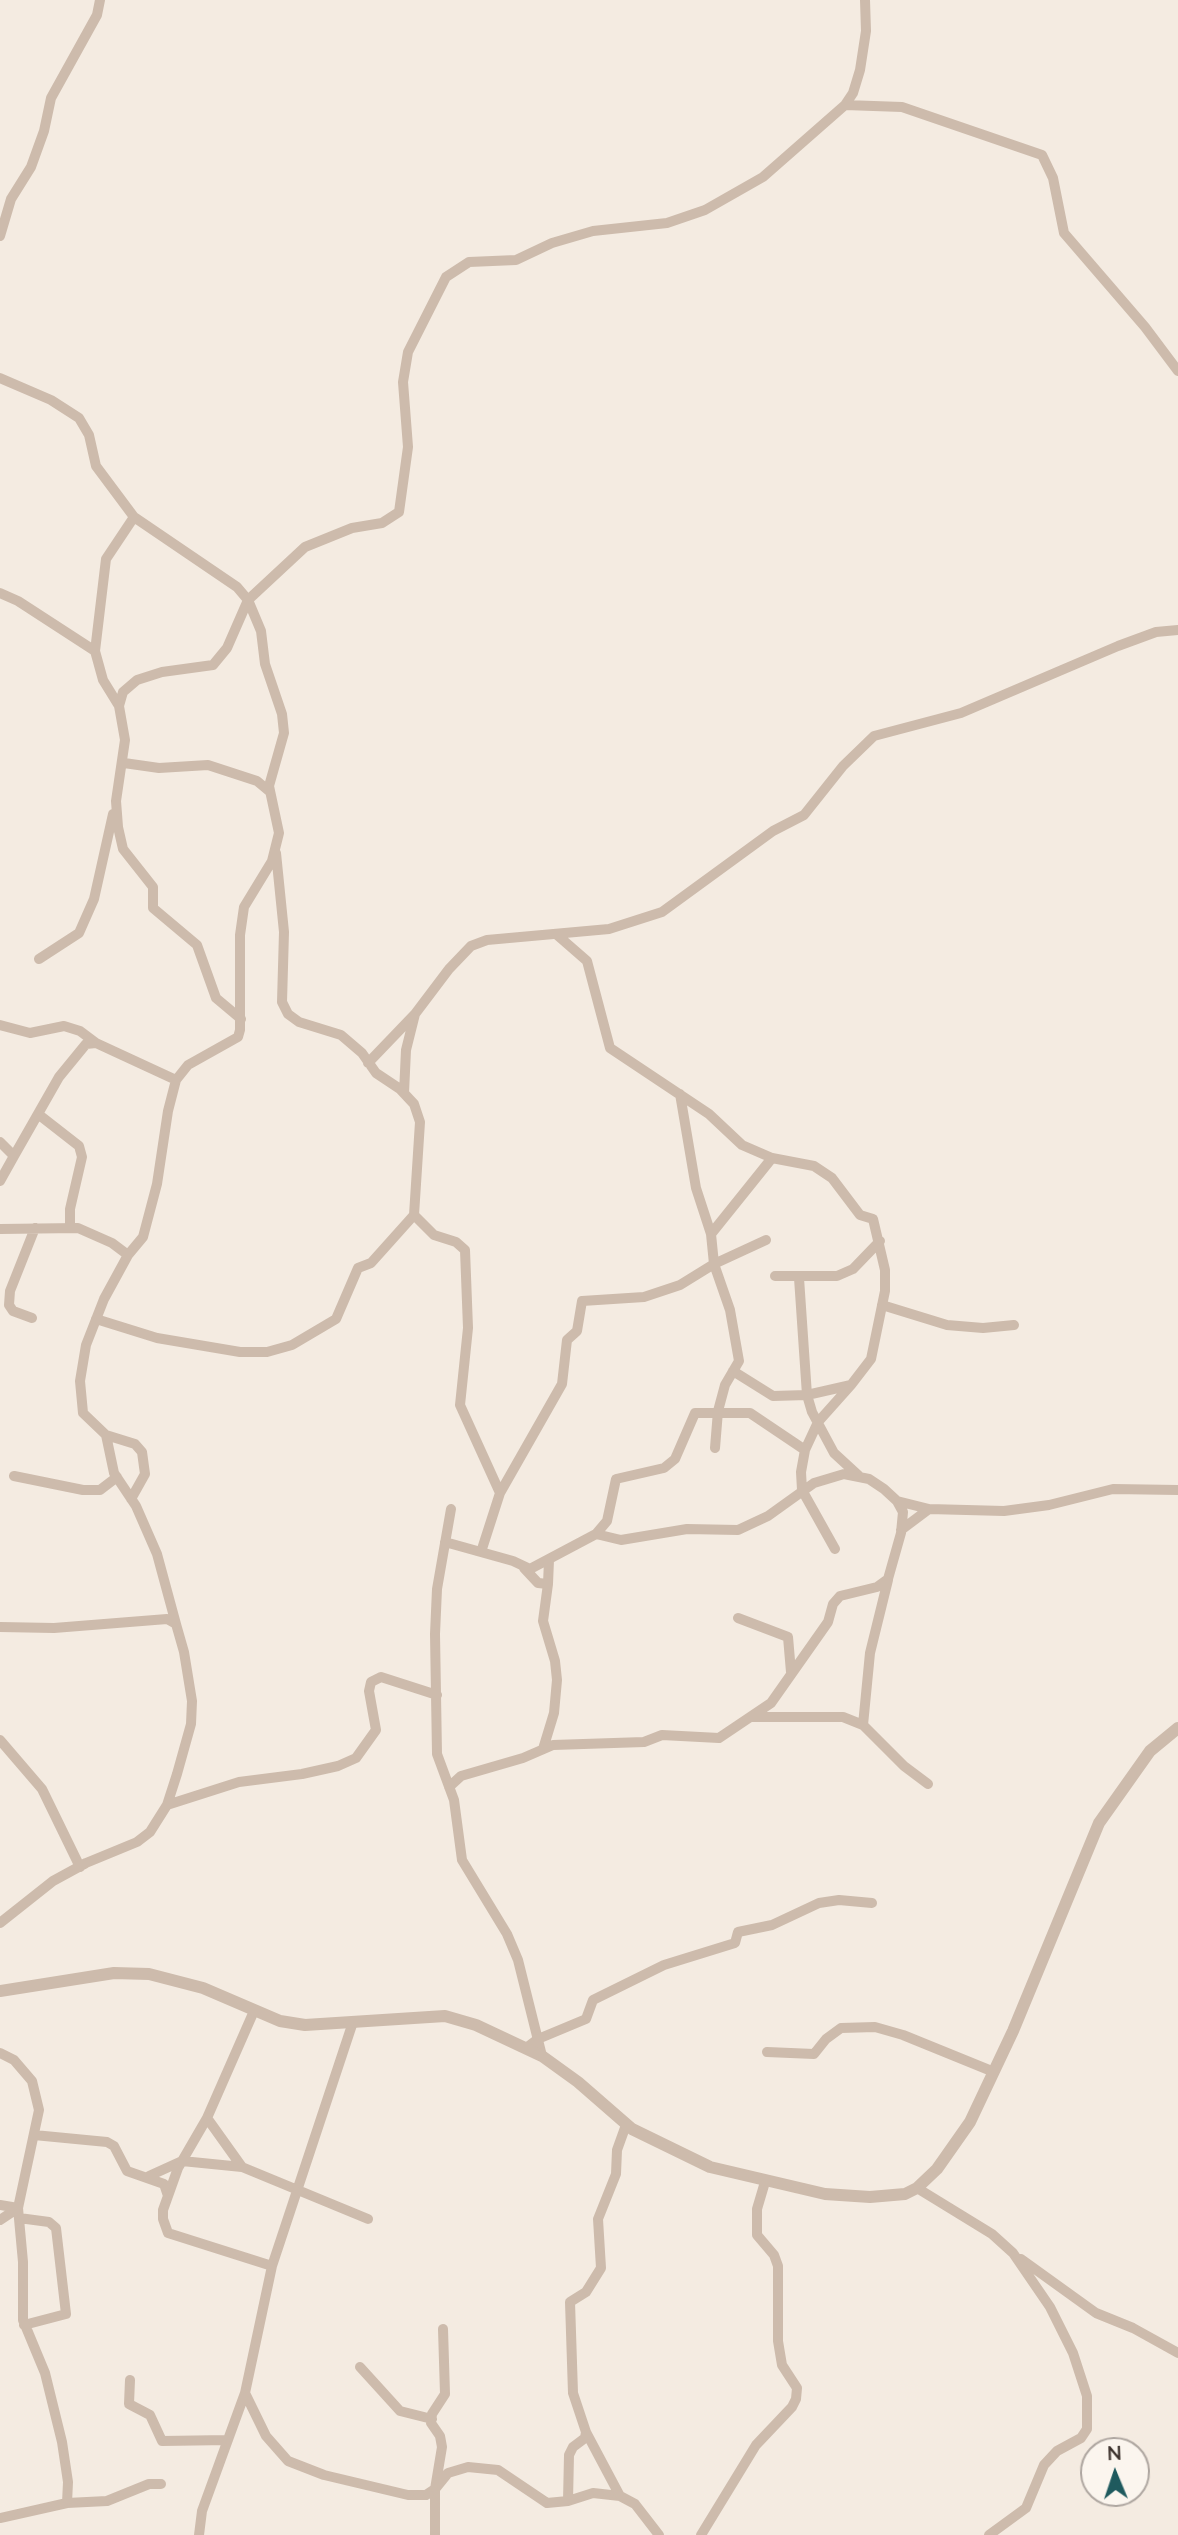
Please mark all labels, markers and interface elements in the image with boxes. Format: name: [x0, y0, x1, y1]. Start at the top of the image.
north arrow: [1080, 2437, 1150, 2507]
text: N: [1107, 2441, 1122, 2464]

